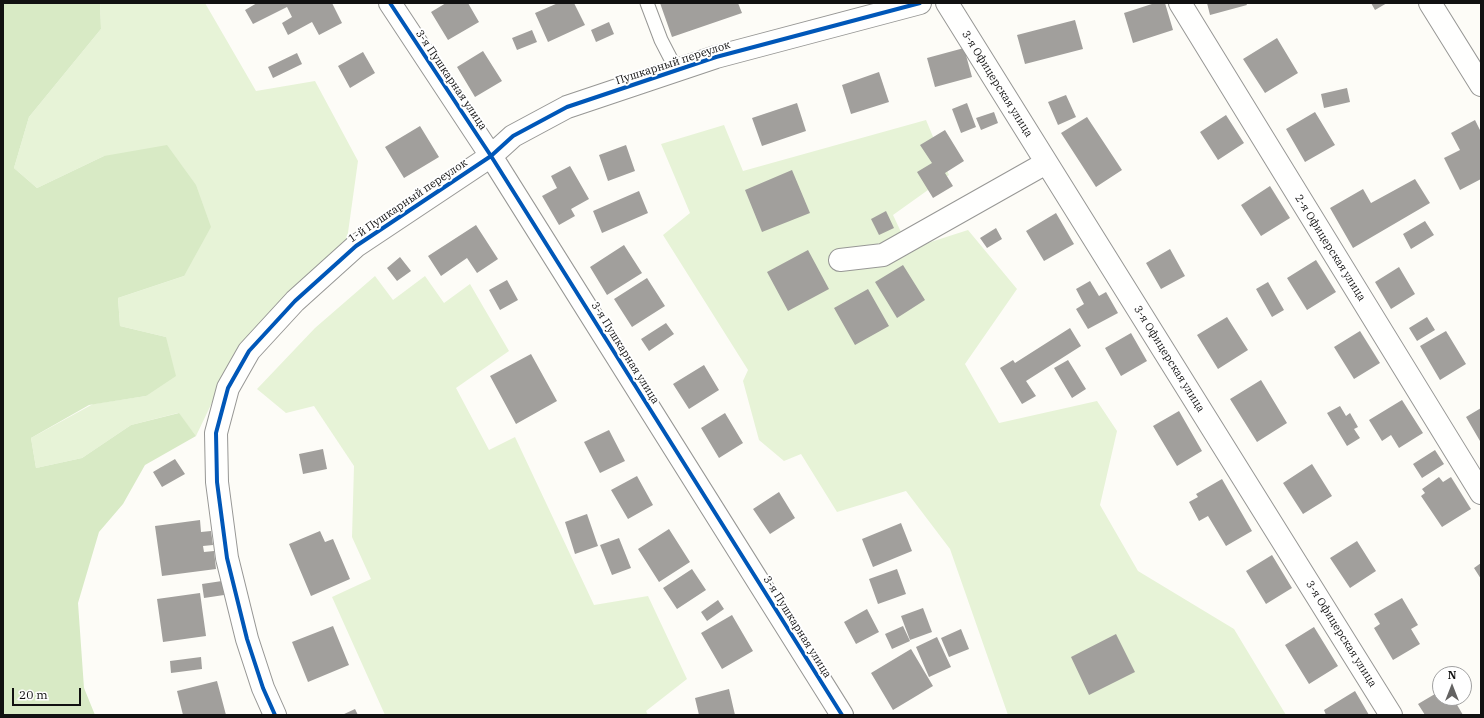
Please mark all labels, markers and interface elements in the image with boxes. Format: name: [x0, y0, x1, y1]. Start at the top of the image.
street label: 3-я Пушкарная улица: [413, 27, 489, 133]
street label: 3-я Офицерская улица: [959, 28, 1035, 140]
street label: Пушкарный переулок: [614, 38, 732, 88]
street label: 1-й Пушкарный переулок: [346, 156, 470, 246]
street label: 2-я Офицерская улица: [1292, 192, 1368, 304]
street label: 3-я Пушкарная улица: [588, 299, 662, 407]
street label: 3-я Офицерская улица: [1131, 303, 1207, 415]
street label: 3-я Пушкарная улица: [760, 573, 834, 681]
street label: 3-я Офицерская улица: [1303, 578, 1379, 690]
north arrow: [1432, 666, 1472, 706]
text: N: [1448, 668, 1456, 682]
scale bar: [14, 680, 83, 706]
text: 20 m: [19, 687, 48, 702]

